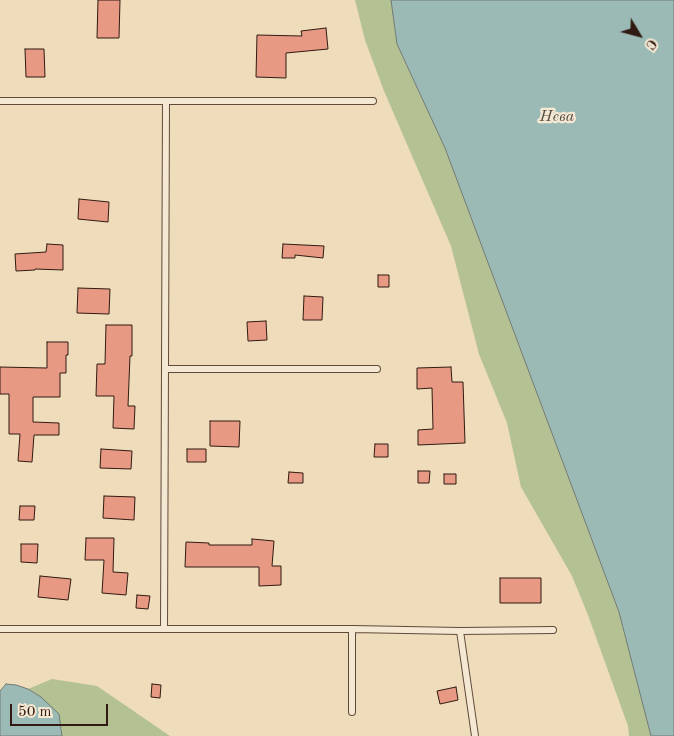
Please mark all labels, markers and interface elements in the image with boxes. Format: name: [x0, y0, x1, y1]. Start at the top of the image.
north arrow: [614, 10, 664, 60]
text: С: [643, 36, 659, 52]
water label: Нева: [540, 107, 574, 127]
scale bar: [12, 694, 110, 726]
text: 50 m: [18, 705, 52, 720]

